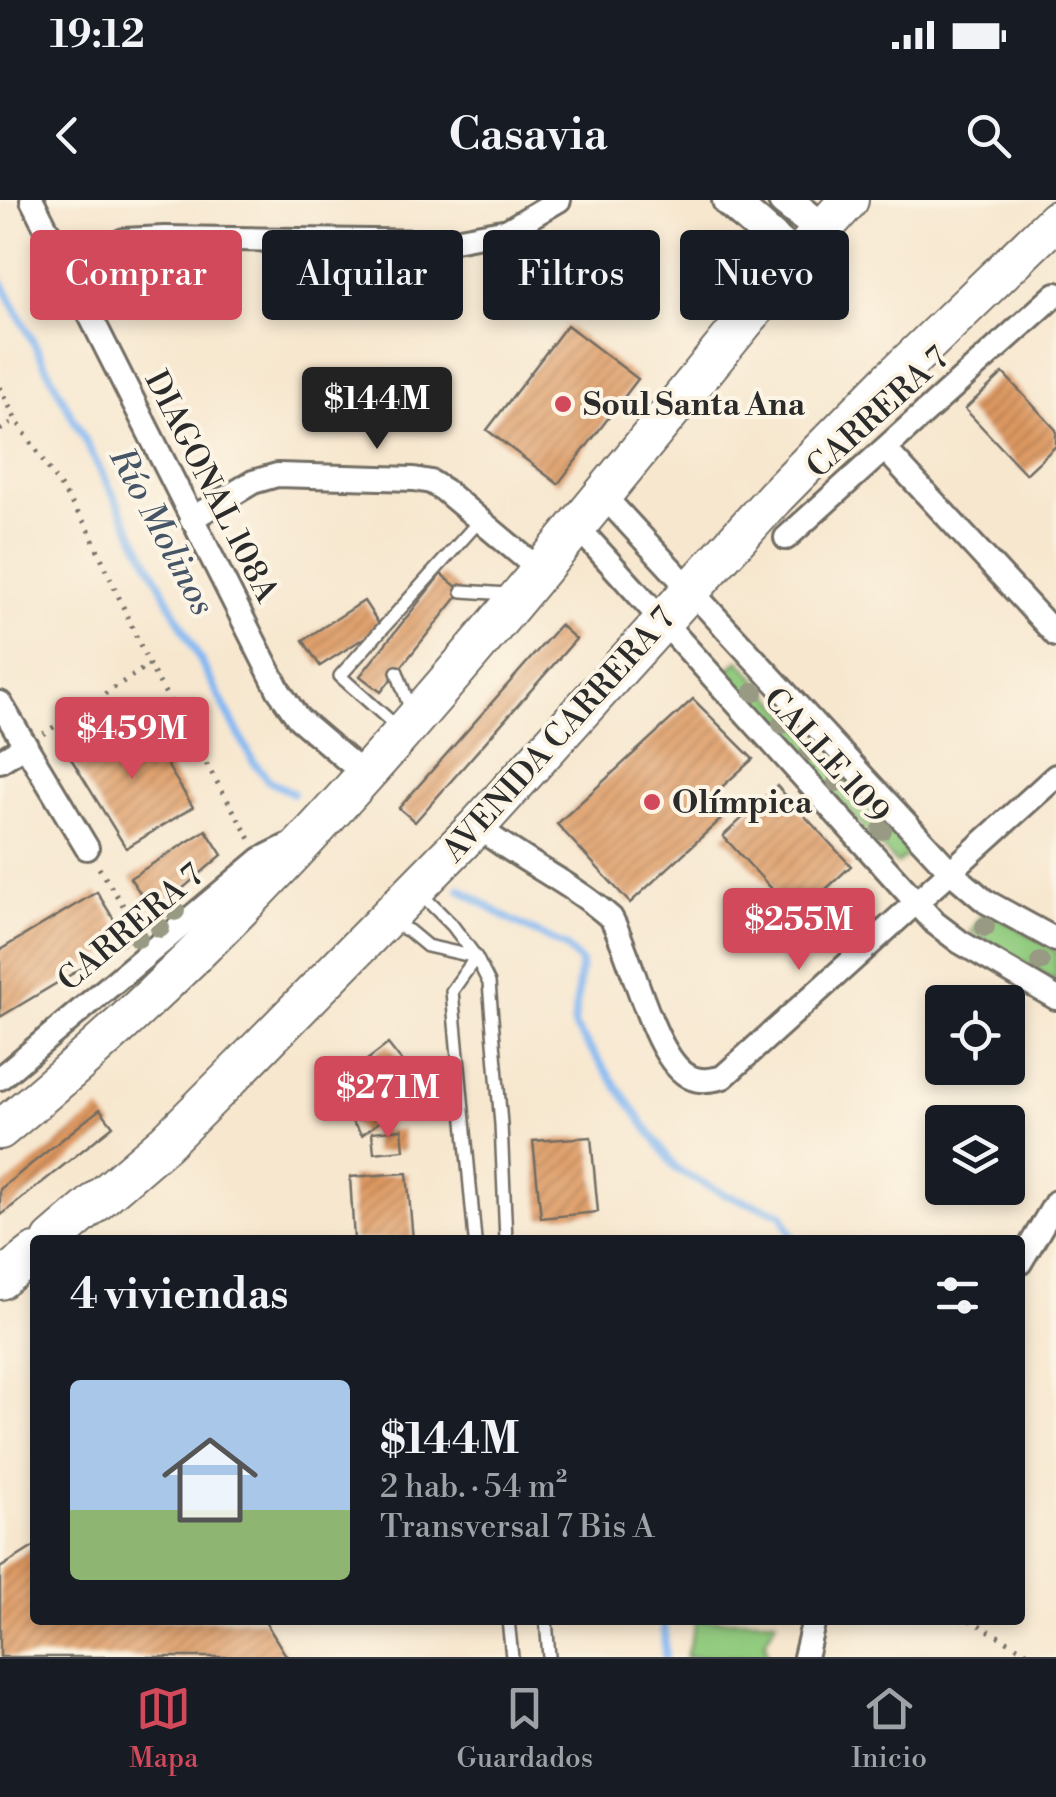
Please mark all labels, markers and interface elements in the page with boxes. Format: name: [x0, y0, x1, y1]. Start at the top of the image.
text: 19:12: [50, 12, 145, 59]
text: Casavia: [448, 107, 608, 164]
icon: back: [40, 108, 95, 163]
icon: search: [961, 108, 1016, 163]
chip: Comprar: [30, 230, 242, 320]
chip: Alquilar: [262, 230, 463, 320]
chip: Filtros: [483, 230, 660, 320]
chip: Nuevo: [680, 230, 849, 320]
street label: CARRERA 7: [798, 339, 957, 487]
street label: DIAGONAL 108A: [136, 364, 287, 610]
pin: $144M: [307, 367, 447, 452]
text: $144M: [324, 379, 430, 419]
place label: Soul Santa Ana: [583, 385, 806, 425]
marker: Soul Santa Ana: [552, 393, 574, 415]
water label: Río Molinos: [99, 440, 224, 623]
street label: AVENIDA CARRERA 7: [433, 599, 683, 871]
street label: CALLE 109: [755, 679, 898, 832]
pin: $459M: [62, 697, 202, 782]
text: $459M: [77, 709, 187, 749]
place label: Olímpica: [672, 783, 813, 823]
marker: Olímpica: [641, 791, 663, 813]
street label: CARRERA 7: [50, 855, 211, 1000]
pin: $255M: [729, 888, 869, 973]
text: $255M: [745, 900, 853, 940]
map controls: [925, 985, 1025, 1205]
button: locate: [925, 985, 1025, 1085]
pin: $271M: [318, 1056, 458, 1141]
text: $271M: [336, 1068, 440, 1108]
button: layers: [925, 1105, 1025, 1205]
icon: filters: [930, 1268, 985, 1323]
text: 4 viviendas: [70, 1269, 288, 1322]
text: $144M: [380, 1414, 519, 1467]
icon: home: [150, 1420, 270, 1540]
text: 2 hab. · 54 m²: [380, 1467, 567, 1507]
text: Transversal 7 Bis A: [380, 1507, 655, 1547]
tab: Mapa: [129, 1681, 198, 1776]
tab: Guardados: [456, 1681, 593, 1776]
tab: Inicio: [851, 1681, 927, 1776]

